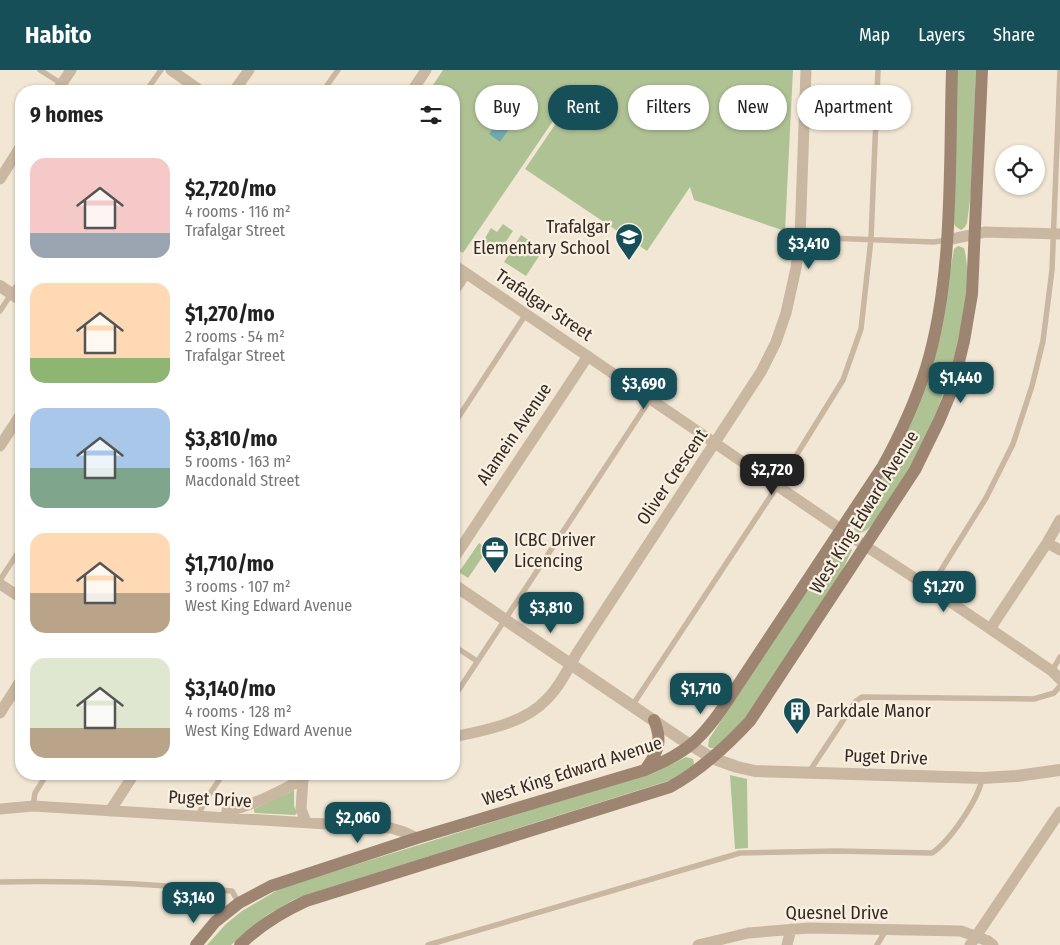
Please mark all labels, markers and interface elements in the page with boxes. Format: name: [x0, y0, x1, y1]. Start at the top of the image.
text: Habito: [25, 21, 91, 49]
text: Map: [859, 24, 890, 46]
text: Layers: [918, 24, 965, 46]
text: Share: [993, 24, 1035, 46]
chip: Buy: [475, 85, 538, 130]
chip: Rent: [548, 85, 618, 130]
chip: Filters: [628, 85, 709, 130]
chip: New: [719, 85, 787, 130]
chip: Apartment: [797, 85, 911, 130]
icon: filters: [417, 101, 445, 129]
text: 9 homes: [30, 102, 103, 128]
map controls: [995, 145, 1045, 195]
button: locate: [995, 145, 1045, 195]
text: $2,720/mo: [185, 176, 276, 202]
icon: home: [70, 178, 130, 238]
text: 4 rooms · 116 m²: [185, 202, 291, 221]
place label: Trafalgar Elementary School: [473, 216, 611, 259]
text: Trafalgar Street: [185, 221, 285, 240]
school or university icon: Trafalgar Elementary School: [614, 222, 644, 261]
pin: $3,410: [768, 228, 850, 270]
text: $3,410: [788, 234, 830, 253]
street label: Trafalgar Street: [491, 264, 597, 346]
text: $1,270/mo: [185, 301, 275, 327]
icon: home: [70, 303, 130, 363]
text: 2 rooms · 54 m²: [185, 327, 285, 346]
text: Trafalgar Street: [185, 346, 285, 365]
pin: $1,440: [920, 362, 1002, 404]
pin: $3,690: [603, 368, 685, 410]
text: $1,440: [940, 368, 982, 387]
text: $3,690: [622, 374, 666, 393]
street label: Alamein Avenue: [472, 379, 556, 489]
street label: Oliver Crescent: [632, 425, 712, 529]
text: $3,810/mo: [185, 426, 278, 452]
street label: West King Edward Avenue: [805, 426, 923, 598]
icon: home: [70, 428, 130, 488]
text: 5 rooms · 163 m²: [185, 452, 291, 471]
pin: $2,720: [731, 454, 813, 496]
text: $2,720: [751, 460, 793, 479]
text: Macdonald Street: [185, 471, 300, 490]
place label: ICBC Driver Licencing: [514, 529, 596, 572]
office icon: ICBC Driver Licencing: [480, 535, 510, 574]
text: $1,710/mo: [185, 551, 274, 577]
icon: home: [70, 553, 130, 613]
pin: $1,270: [903, 570, 985, 613]
text: 3 rooms · 107 m²: [185, 577, 291, 596]
text: $1,270: [924, 577, 964, 596]
pin: $3,810: [510, 592, 592, 634]
text: West King Edward Avenue: [185, 596, 352, 615]
text: $3,810: [530, 598, 572, 617]
pin: $1,710: [660, 672, 742, 715]
text: $3,140/mo: [185, 676, 276, 702]
icon: home: [70, 678, 130, 738]
text: $1,710: [681, 679, 721, 698]
building icon: Parkdale Manor: [782, 696, 812, 735]
place label: Parkdale Manor: [816, 700, 931, 722]
text: 4 rooms · 128 m²: [185, 702, 292, 721]
text: West King Edward Avenue: [185, 721, 352, 740]
street label: West King Edward Avenue: [479, 731, 665, 811]
street label: Puget Drive: [844, 745, 928, 769]
street label: Puget Drive: [168, 786, 252, 812]
pin: $2,060: [317, 802, 399, 844]
text: $2,060: [336, 808, 380, 827]
pin: $3,140: [153, 882, 235, 924]
text: $3,140: [173, 888, 215, 907]
street label: Quesnel Drive: [786, 902, 888, 924]

